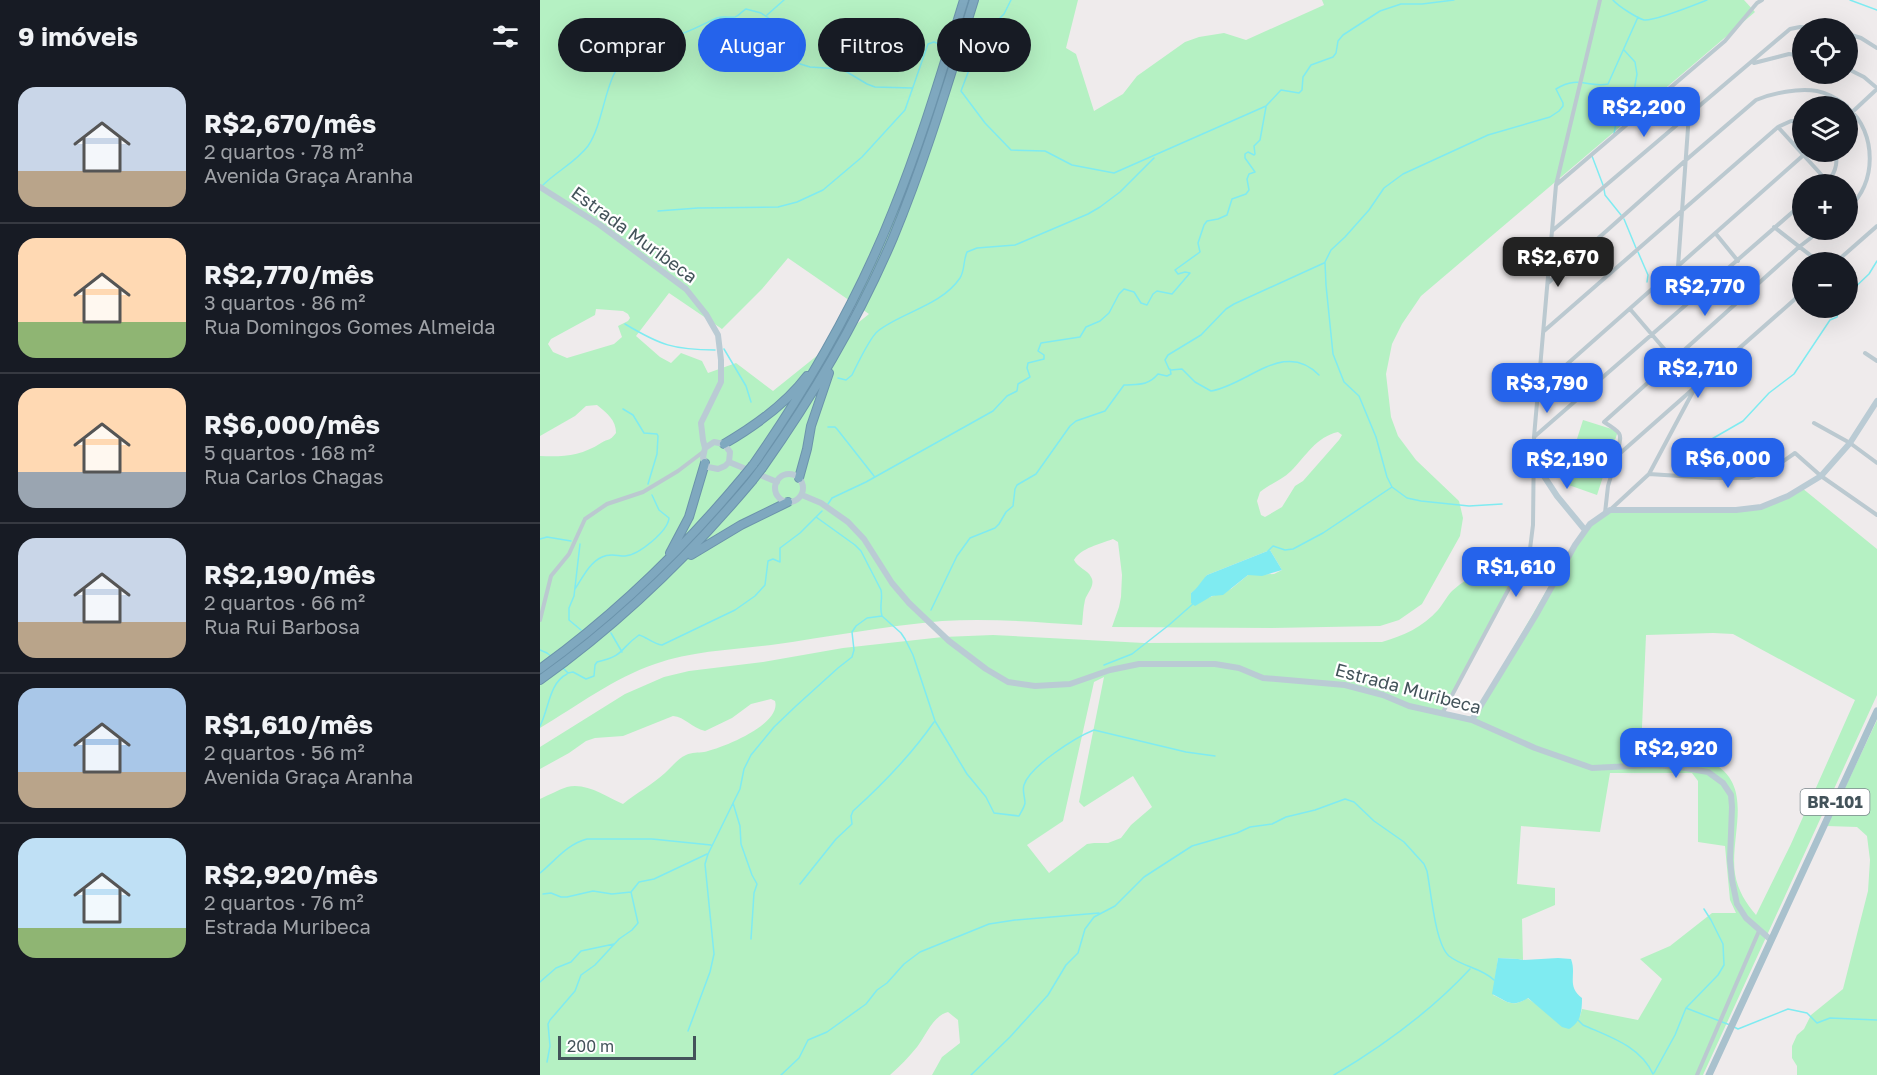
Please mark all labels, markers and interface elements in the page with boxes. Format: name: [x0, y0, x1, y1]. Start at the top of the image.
chip: Comprar: [558, 18, 686, 72]
chip: Alugar: [698, 18, 806, 72]
chip: Filtros: [818, 18, 925, 72]
chip: Novo: [937, 18, 1031, 72]
map controls: [1792, 18, 1858, 318]
button: locate: [1792, 18, 1858, 84]
icon: filters: [489, 20, 522, 53]
text: 9 imóveis: [18, 21, 138, 52]
pin: R$2,200: [1589, 87, 1699, 138]
text: R$2,200: [1602, 94, 1686, 118]
button: layers: [1792, 96, 1858, 162]
text: R$2,670/mês: [204, 108, 376, 139]
icon: home: [66, 111, 138, 183]
text: 2 quartos · 78 m²: [204, 139, 364, 163]
text: Avenida Graça Aranha: [204, 163, 413, 187]
button: +: [1792, 174, 1858, 240]
street label: Estrada Muribeca: [567, 181, 702, 287]
pin: R$2,670: [1503, 237, 1613, 288]
text: R$2,670: [1517, 244, 1599, 268]
button: −: [1792, 252, 1858, 318]
text: R$2,770/mês: [204, 259, 374, 290]
icon: home: [66, 262, 138, 334]
pin: R$2,770: [1650, 266, 1760, 317]
text: R$2,770: [1665, 273, 1745, 297]
text: 3 quartos · 86 m²: [204, 290, 365, 314]
text: Rua Domingos Gomes Almeida: [204, 314, 496, 338]
pin: R$2,710: [1643, 348, 1753, 399]
text: R$2,710: [1658, 355, 1738, 379]
pin: R$3,790: [1492, 363, 1602, 414]
text: R$3,790: [1506, 370, 1588, 394]
text: R$6,000/mês: [204, 409, 380, 440]
icon: home: [66, 412, 138, 484]
pin: R$6,000: [1673, 438, 1783, 489]
pin: R$2,190: [1512, 439, 1622, 490]
text: 5 quartos · 168 m²: [204, 440, 375, 464]
text: R$6,000: [1685, 445, 1771, 469]
text: R$2,190: [1526, 446, 1608, 470]
text: Rua Carlos Chagas: [204, 464, 384, 488]
pin: R$1,610: [1461, 547, 1571, 598]
text: R$1,610: [1476, 554, 1556, 578]
text: R$2,190/mês: [204, 559, 376, 590]
icon: home: [66, 562, 138, 634]
text: 2 quartos · 66 m²: [204, 590, 365, 614]
text: Rua Rui Barbosa: [204, 614, 360, 638]
street label: Estrada Muribeca: [1333, 658, 1484, 718]
text: R$1,610/mês: [204, 709, 373, 740]
icon: home: [66, 712, 138, 784]
pin: R$2,920: [1621, 728, 1731, 779]
text: R$2,920: [1634, 735, 1718, 759]
text: 2 quartos · 56 m²: [204, 740, 365, 764]
text: Avenida Graça Aranha: [204, 764, 413, 788]
road number: BR-101: [1800, 789, 1870, 815]
text: R$2,920/mês: [204, 859, 378, 890]
icon: home: [66, 862, 138, 934]
text: 2 quartos · 76 m²: [204, 890, 364, 914]
text: Estrada Muribeca: [204, 914, 371, 938]
scale bar: [558, 1033, 696, 1060]
text: 200 m: [567, 1036, 614, 1056]

